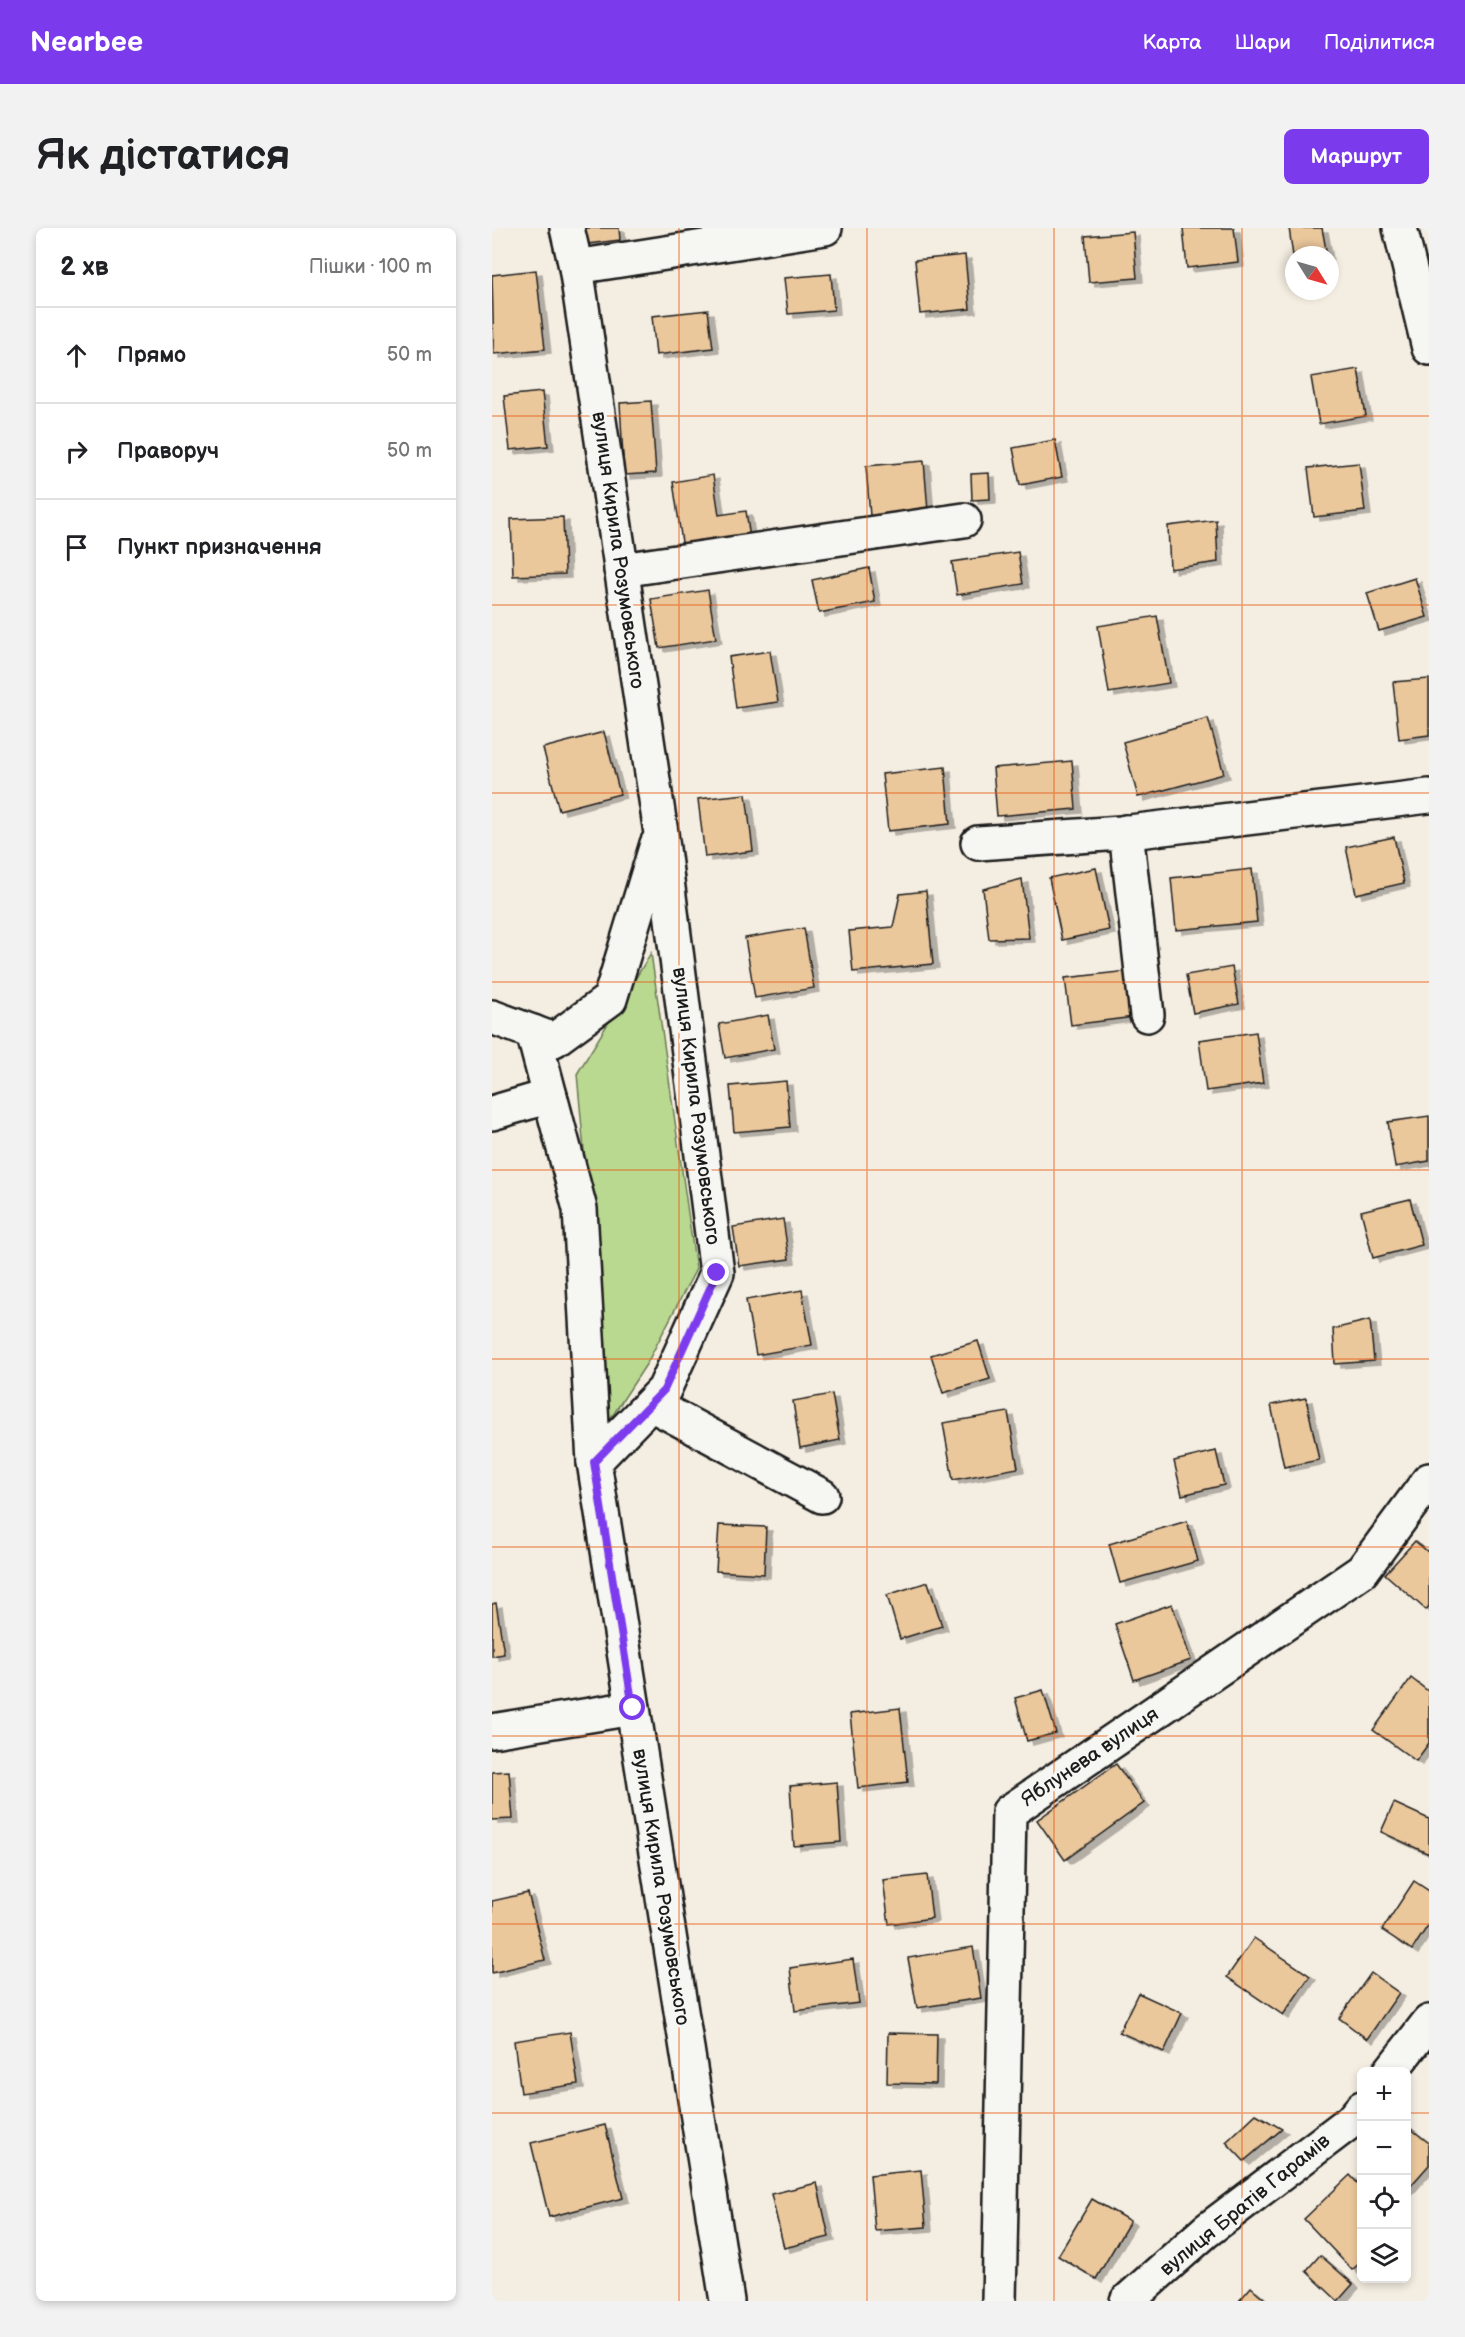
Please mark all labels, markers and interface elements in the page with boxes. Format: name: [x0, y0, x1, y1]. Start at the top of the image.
text: Nearbee: [30, 26, 143, 59]
text: Карта: [1142, 30, 1202, 55]
text: Шари: [1235, 30, 1291, 55]
text: Поділитися: [1324, 30, 1435, 55]
button: Маршрут: [1284, 129, 1429, 184]
text: Як дістатися: [36, 131, 290, 182]
north arrow: [1285, 246, 1339, 300]
text: 2 хв: [60, 252, 109, 283]
text: Пішки · 100 m: [309, 255, 432, 279]
icon: ahead: [60, 339, 93, 372]
text: Прямо: [117, 342, 186, 369]
text: 50 m: [387, 343, 432, 367]
street label: вулиця Кирила Розумовського: [587, 410, 649, 690]
icon: right: [60, 435, 93, 468]
text: Праворуч: [117, 438, 219, 465]
text: 50 m: [387, 439, 432, 463]
icon: arrive: [60, 531, 93, 564]
text: Пункт призначення: [117, 534, 322, 561]
street label: вулиця Кирила Розумовського: [667, 966, 725, 1246]
route end: [703, 1259, 729, 1285]
route start: [619, 1694, 645, 1720]
street label: Яблунева вулиця: [1017, 1702, 1163, 1812]
street label: вулиця Кирила Розумовського: [627, 1747, 695, 2027]
map controls: [1357, 2067, 1411, 2283]
button: +: [1357, 2067, 1411, 2121]
button: −: [1357, 2121, 1411, 2175]
street label: вулиця Братів Гарамів: [1155, 2129, 1335, 2281]
button: locate: [1357, 2175, 1411, 2229]
button: layers: [1357, 2229, 1411, 2283]

